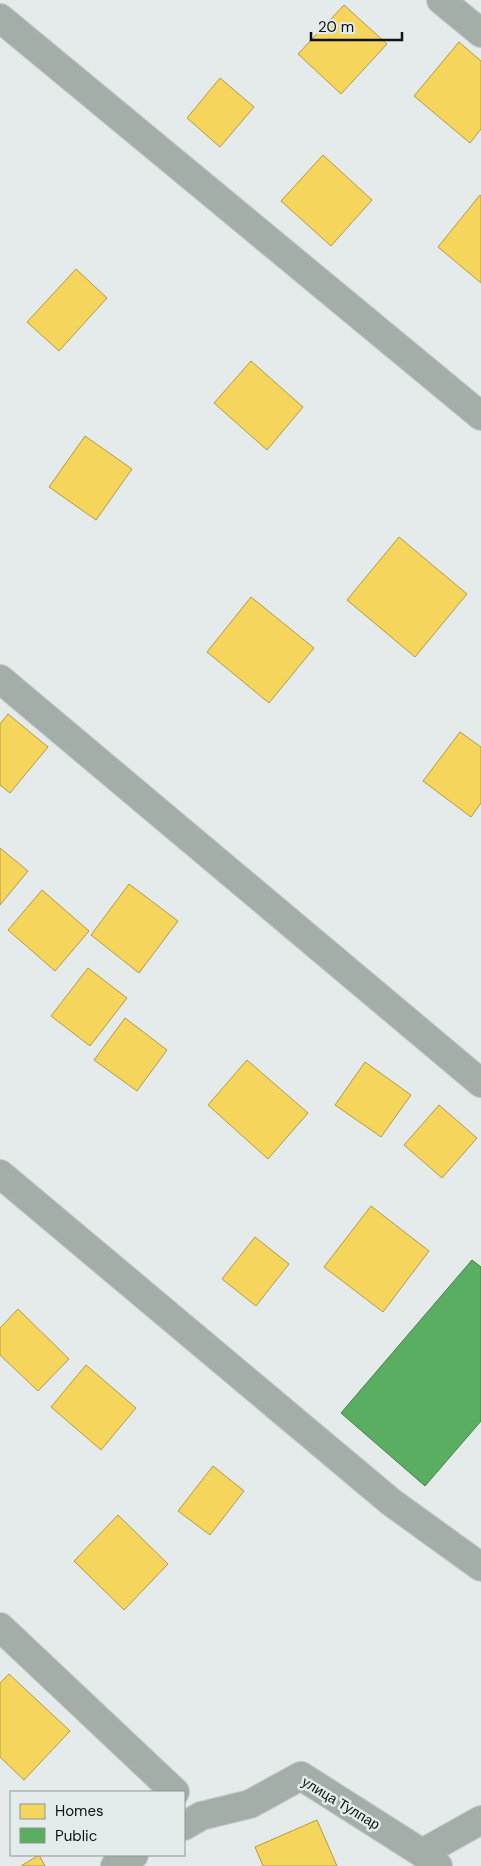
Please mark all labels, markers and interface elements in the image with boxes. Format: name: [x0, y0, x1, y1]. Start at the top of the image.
scale bar: [311, 10, 402, 42]
text: 20 m: [318, 17, 354, 37]
street label: улица Тулпар: [299, 1773, 384, 1833]
legend: [10, 1791, 185, 1856]
text: Homes: [55, 1801, 104, 1821]
text: Public: [55, 1826, 97, 1846]

